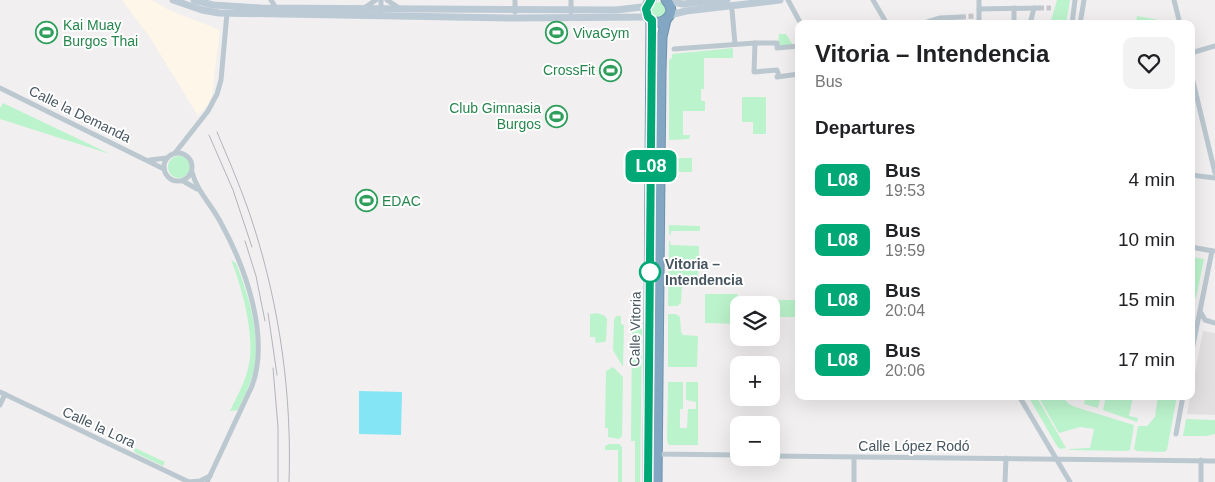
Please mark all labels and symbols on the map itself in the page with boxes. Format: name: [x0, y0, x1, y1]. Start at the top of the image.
place label: Kai Muay Burgos Thai: [63, 17, 138, 49]
sports icon: Kai Muay Burgos Thai: [35, 21, 59, 45]
sports icon: VivaGym: [545, 21, 569, 45]
place label: VivaGym: [573, 25, 630, 41]
sports icon: CrossFit: [599, 58, 623, 82]
place label: CrossFit: [543, 62, 595, 78]
street label: Calle la Demanda: [26, 82, 134, 146]
place label: Club Gimnasia Burgos: [449, 100, 541, 132]
sports icon: Club Gimnasia Burgos: [545, 104, 569, 128]
line badge: L08: [622, 150, 680, 182]
sports icon: EDAC: [354, 189, 378, 213]
place label: EDAC: [382, 193, 421, 209]
place label: Vitoria – Intendencia: [665, 256, 743, 288]
marker: Vitoria – Intendencia: [639, 261, 661, 283]
street label: Calle Vitoria: [626, 291, 644, 367]
street label: Calle la Lora: [60, 403, 138, 451]
street label: Calle López Rodó: [858, 438, 970, 454]

